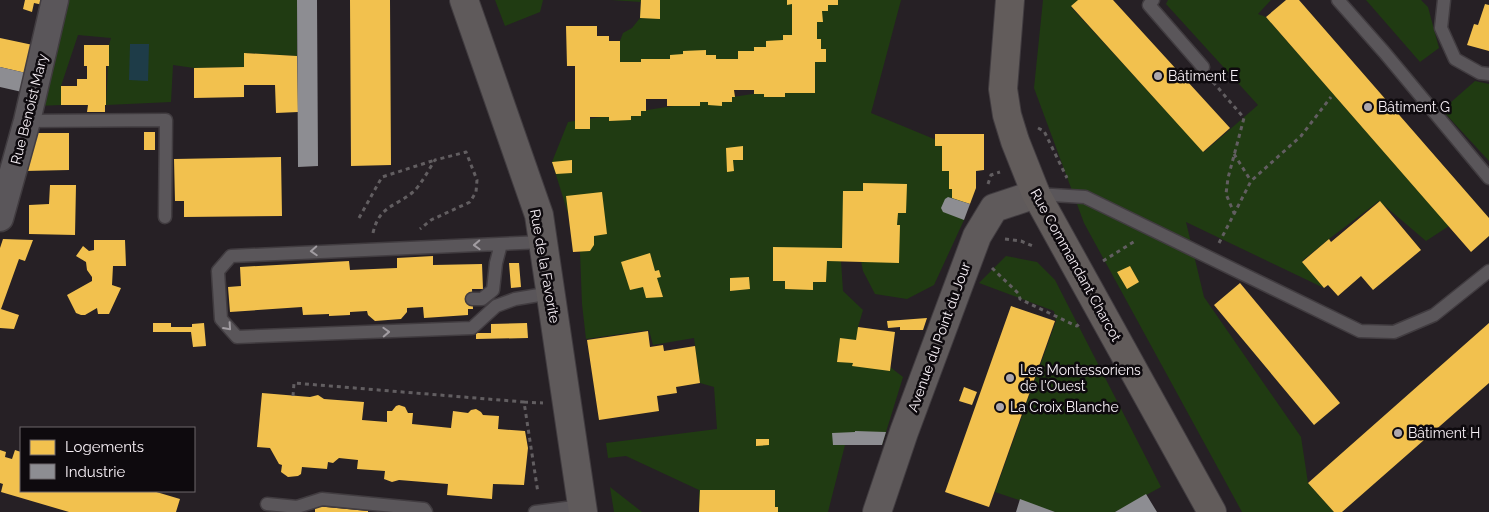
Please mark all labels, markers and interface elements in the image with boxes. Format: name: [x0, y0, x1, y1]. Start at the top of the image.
street label: Rue Benoist Mary: [7, 52, 51, 166]
place label: Bâtiment E: [1168, 68, 1239, 84]
marker: Bâtiment E: [1152, 70, 1164, 82]
place label: Bâtiment G: [1378, 99, 1450, 115]
marker: Bâtiment G: [1362, 101, 1374, 113]
street label: Rue Commandant Charcot: [1027, 186, 1125, 344]
street label: Rue de la Favorite: [527, 208, 563, 324]
one-way arrow: [472, 239, 480, 250]
one-way arrow: [310, 246, 318, 257]
street label: Avenue du Point du Jour: [904, 260, 974, 414]
one-way arrow: [222, 322, 231, 331]
one-way arrow: [382, 326, 390, 337]
place label: Les Montessoriens de l'Ouest: [1020, 362, 1141, 394]
marker: Les Montessoriens de l'Ouest: [1004, 372, 1016, 384]
place label: La Croix Blanche: [1010, 399, 1119, 415]
marker: La Croix Blanche: [994, 401, 1006, 413]
place label: Bâtiment H: [1408, 425, 1480, 441]
legend: [20, 427, 195, 492]
marker: Bâtiment H: [1392, 427, 1404, 439]
text: Logements: [65, 438, 144, 456]
text: Industrie: [65, 463, 126, 481]

